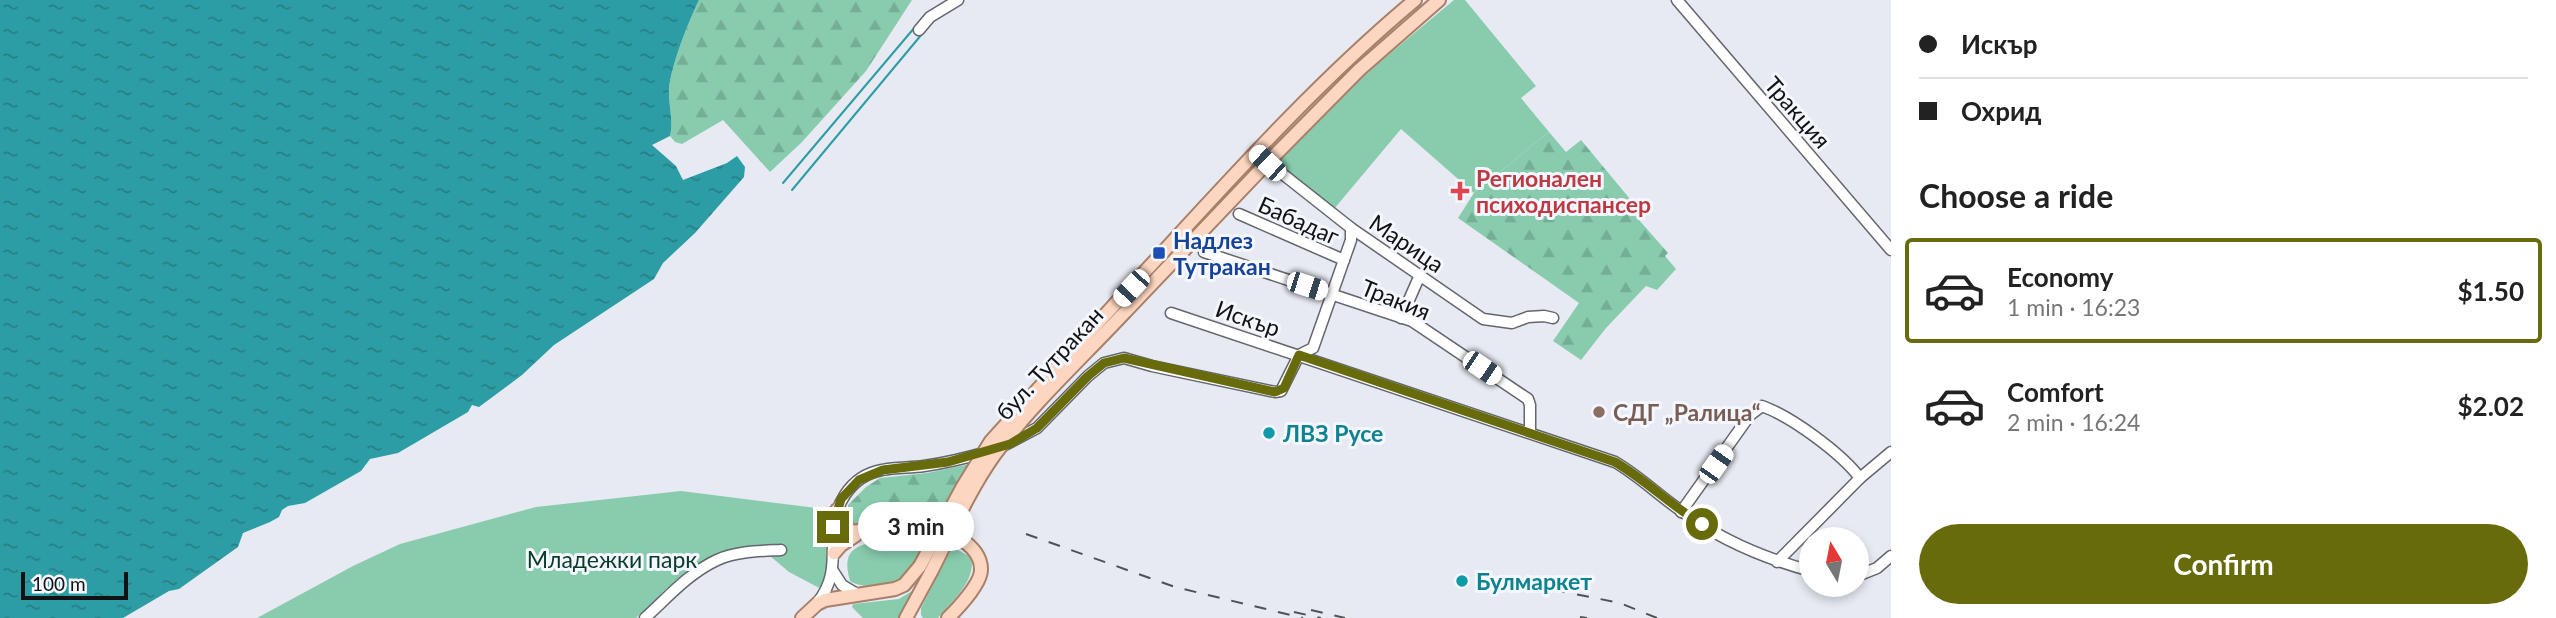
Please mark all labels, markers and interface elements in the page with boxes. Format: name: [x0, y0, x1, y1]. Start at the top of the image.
text: Искър: [1961, 28, 2037, 60]
street label: Тракция: [1759, 70, 1837, 154]
text: Охрид: [1961, 95, 2042, 127]
car: [1245, 141, 1290, 185]
place label: Регионален психодиспансер: [1476, 164, 1651, 218]
text: Choose a ride: [1919, 176, 2113, 215]
marker: Регионален психодиспансер: [1450, 181, 1470, 201]
street label: Бабадаг: [1254, 190, 1344, 250]
street label: Марица: [1364, 208, 1450, 278]
place label: Надлез Тутракан: [1173, 226, 1271, 280]
marker: Надлез Тутракан: [1151, 245, 1167, 261]
icon: car: [1923, 259, 1986, 322]
text: Economy: [2007, 261, 2113, 293]
car: [1109, 265, 1154, 311]
car: [1284, 270, 1331, 302]
street label: Тракия: [1357, 273, 1435, 325]
text: $1.50: [2458, 275, 2524, 307]
text: 1 min · 16:23: [2007, 293, 2140, 321]
street label: Искър: [1212, 294, 1284, 342]
street label: бул. Тутракан: [990, 301, 1108, 425]
car: [1459, 348, 1506, 388]
icon: car: [1923, 374, 1986, 437]
text: Comfort: [2007, 376, 2104, 408]
text: $2.02: [2458, 390, 2524, 422]
place label: СДГ „Ралица“: [1613, 398, 1761, 426]
marker: СДГ „Ралица“: [1591, 404, 1607, 420]
text: 2 min · 16:24: [2007, 408, 2140, 436]
place label: ЛВЗ Русе: [1282, 419, 1383, 447]
marker: ЛВЗ Русе: [1261, 425, 1277, 441]
car: [1696, 441, 1737, 487]
callout: 3 min: [858, 503, 973, 552]
route start: [1686, 508, 1718, 540]
route end: [817, 511, 849, 543]
text: 3 min: [887, 512, 945, 540]
button: Confirm: [1919, 524, 2528, 604]
north arrow: [1799, 527, 1869, 597]
map controls: [1799, 527, 1869, 597]
park label: Младежки парк: [527, 545, 697, 573]
place label: Булмаркет: [1476, 567, 1592, 595]
scale bar: [21, 569, 128, 601]
text: 100 m: [32, 572, 86, 595]
marker: Булмаркет: [1454, 573, 1470, 589]

